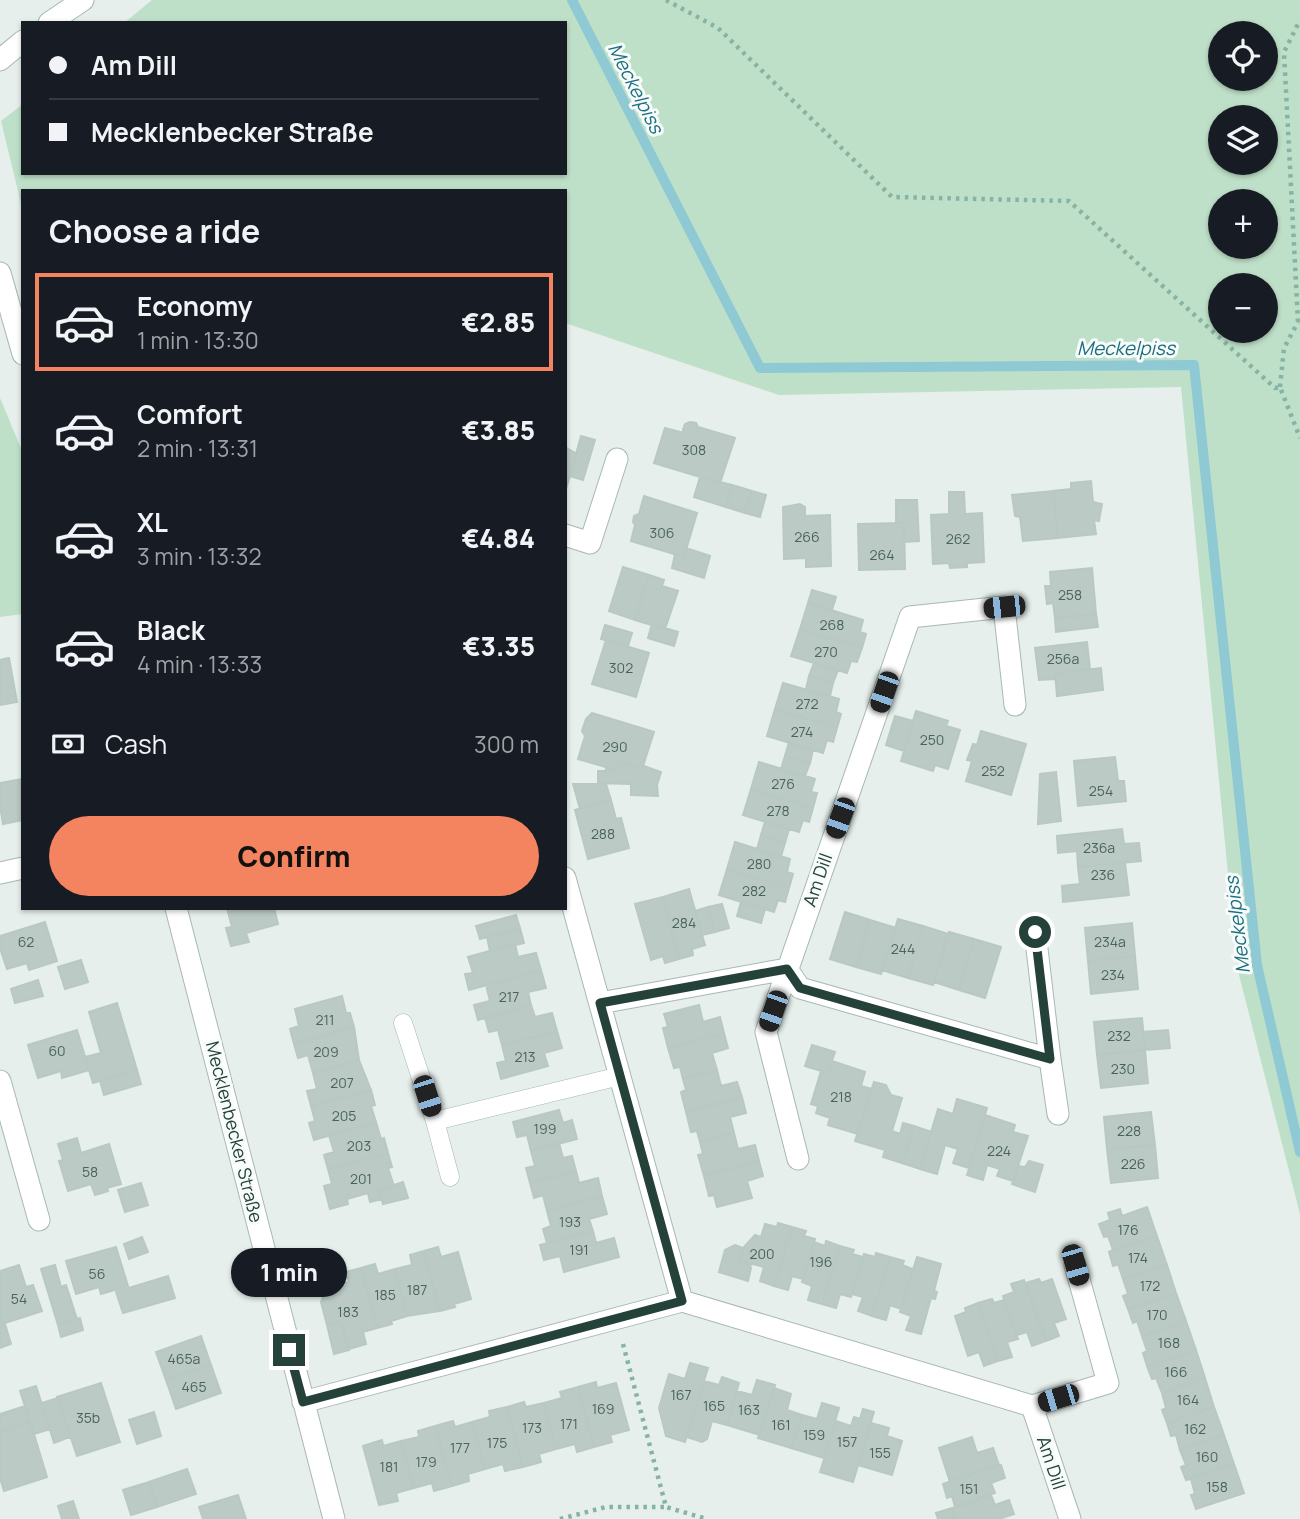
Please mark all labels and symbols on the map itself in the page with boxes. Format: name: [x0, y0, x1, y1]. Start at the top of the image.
water label: Meckelpiss: [602, 38, 671, 139]
water label: Meckelpiss: [1077, 335, 1177, 361]
house number: 308: [682, 440, 706, 459]
house number: 306: [650, 523, 674, 542]
house number: 266: [794, 527, 820, 546]
house number: 262: [946, 529, 970, 548]
house number: 264: [870, 545, 894, 564]
house number: 258: [1058, 585, 1082, 604]
car: [983, 594, 1026, 620]
house number: 268: [820, 615, 844, 634]
house number: 270: [814, 642, 838, 661]
house number: 256a: [1047, 649, 1079, 668]
house number: 302: [609, 658, 633, 677]
car: [868, 669, 901, 715]
house number: 272: [796, 694, 819, 713]
house number: 274: [791, 722, 813, 741]
house number: 250: [920, 730, 944, 749]
house number: 290: [602, 737, 628, 756]
house number: 252: [981, 761, 1005, 780]
house number: 276: [771, 774, 795, 793]
house number: 254: [1089, 781, 1113, 800]
car: [823, 795, 858, 841]
house number: 278: [766, 801, 790, 820]
house number: 288: [591, 824, 615, 843]
house number: 236a: [1083, 838, 1115, 857]
street label: Am Dill: [797, 850, 837, 910]
house number: 280: [747, 854, 771, 873]
house number: 236: [1091, 865, 1115, 884]
water label: Meckelpiss: [1218, 873, 1256, 975]
house number: 282: [742, 881, 766, 900]
house number: 284: [672, 913, 696, 932]
route start: [1019, 916, 1051, 948]
house number: 62: [18, 932, 34, 951]
house number: 234a: [1094, 932, 1126, 951]
house number: 244: [891, 939, 915, 958]
house number: 234: [1101, 965, 1125, 984]
house number: 217: [499, 987, 519, 1006]
car: [757, 988, 790, 1034]
house number: 211: [316, 1010, 334, 1029]
house number: 232: [1107, 1026, 1131, 1045]
street label: Mecklenbecker Straße: [201, 1039, 269, 1225]
house number: 60: [48, 1041, 66, 1060]
house number: 209: [313, 1042, 339, 1061]
house number: 213: [514, 1047, 536, 1066]
house number: 230: [1111, 1059, 1135, 1078]
house number: 207: [330, 1073, 354, 1092]
car: [411, 1073, 444, 1119]
house number: 218: [830, 1087, 852, 1106]
house number: 205: [332, 1106, 356, 1125]
house number: 199: [534, 1119, 556, 1138]
house number: 228: [1117, 1121, 1141, 1140]
house number: 203: [347, 1136, 371, 1155]
house number: 224: [987, 1141, 1011, 1160]
house number: 226: [1121, 1154, 1145, 1173]
house number: 58: [82, 1162, 98, 1181]
house number: 201: [350, 1169, 372, 1188]
house number: 193: [559, 1212, 581, 1231]
house number: 176: [1117, 1220, 1139, 1239]
house number: 191: [569, 1240, 589, 1259]
car: [1060, 1242, 1091, 1288]
house number: 200: [749, 1244, 775, 1263]
callout: 1 min: [231, 1248, 347, 1298]
house number: 174: [1128, 1248, 1148, 1267]
house number: 196: [810, 1252, 832, 1271]
house number: 56: [89, 1264, 105, 1283]
house number: 172: [1140, 1276, 1160, 1295]
house number: 187: [407, 1280, 427, 1299]
house number: 185: [374, 1285, 396, 1304]
house number: 54: [11, 1289, 27, 1308]
house number: 183: [337, 1302, 359, 1321]
house number: 170: [1146, 1305, 1168, 1324]
house number: 168: [1158, 1333, 1180, 1352]
route end: [273, 1334, 305, 1366]
house number: 465a: [168, 1349, 200, 1368]
house number: 166: [1165, 1362, 1187, 1381]
house number: 465: [181, 1377, 207, 1396]
car: [1035, 1382, 1082, 1414]
house number: 167: [670, 1385, 692, 1404]
house number: 164: [1177, 1390, 1199, 1409]
house number: 165: [703, 1396, 725, 1415]
house number: 169: [592, 1399, 614, 1418]
house number: 163: [738, 1400, 760, 1419]
house number: 35b: [76, 1408, 100, 1427]
house number: 171: [560, 1414, 578, 1433]
house number: 161: [771, 1415, 791, 1434]
house number: 173: [522, 1418, 542, 1437]
house number: 162: [1184, 1419, 1206, 1438]
house number: 159: [803, 1425, 825, 1444]
house number: 157: [837, 1432, 857, 1451]
house number: 175: [487, 1433, 507, 1452]
street label: Am Dill: [1032, 1433, 1072, 1493]
house number: 177: [450, 1438, 470, 1457]
house number: 155: [869, 1443, 891, 1462]
house number: 160: [1196, 1447, 1218, 1466]
house number: 179: [415, 1452, 437, 1471]
house number: 181: [379, 1457, 399, 1476]
house number: 158: [1206, 1477, 1228, 1496]
house number: 151: [959, 1479, 979, 1498]

